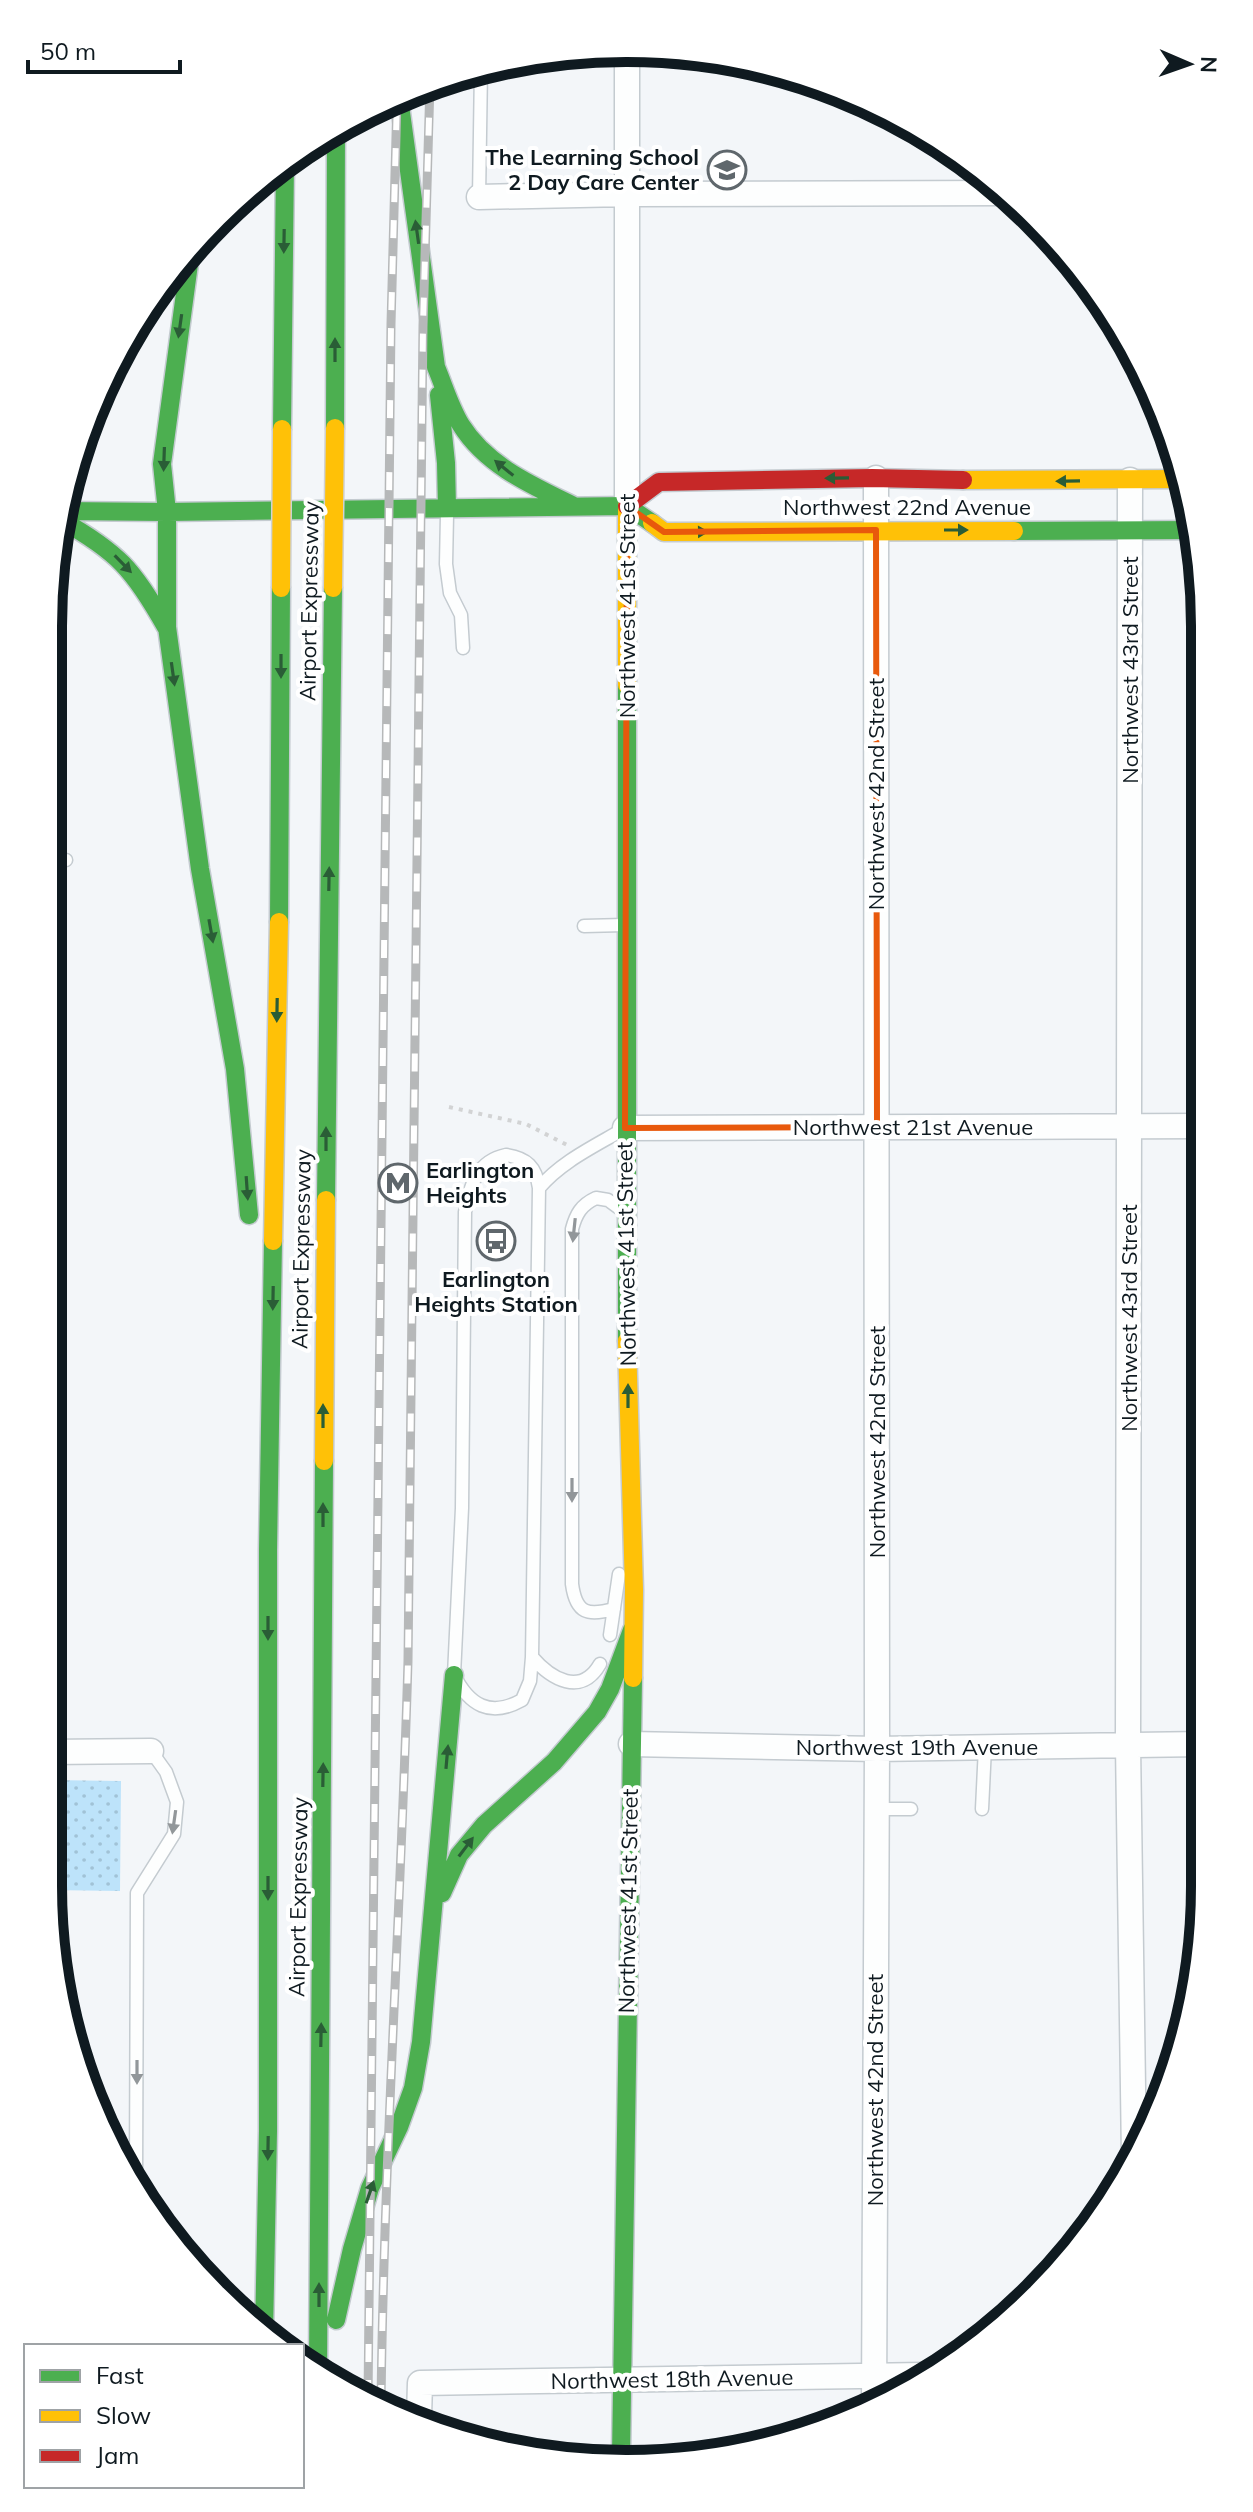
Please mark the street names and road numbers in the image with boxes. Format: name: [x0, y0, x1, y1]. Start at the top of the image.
street label: Northwest 41st Street: [613, 493, 641, 718]
street label: Northwest 22nd Avenue: [783, 493, 1031, 521]
street label: Airport Expressway: [293, 500, 325, 701]
street label: Northwest 43rd Street: [1116, 556, 1144, 784]
street label: Northwest 42nd Street: [862, 678, 890, 910]
street label: Northwest 21st Avenue: [793, 1113, 1033, 1141]
street label: Northwest 41st Street: [610, 1141, 642, 1367]
street label: Airport Expressway: [285, 1148, 317, 1349]
street label: Northwest 43rd Street: [1115, 1204, 1143, 1432]
street label: Northwest 42nd Street: [863, 1326, 891, 1558]
street label: Northwest 19th Avenue: [796, 1733, 1038, 1761]
street label: Northwest 41st Street: [612, 1788, 644, 2014]
street label: Airport Expressway: [282, 1796, 314, 1997]
street label: Northwest 42nd Street: [861, 1974, 889, 2206]
street label: Northwest 18th Avenue: [550, 2363, 794, 2395]

